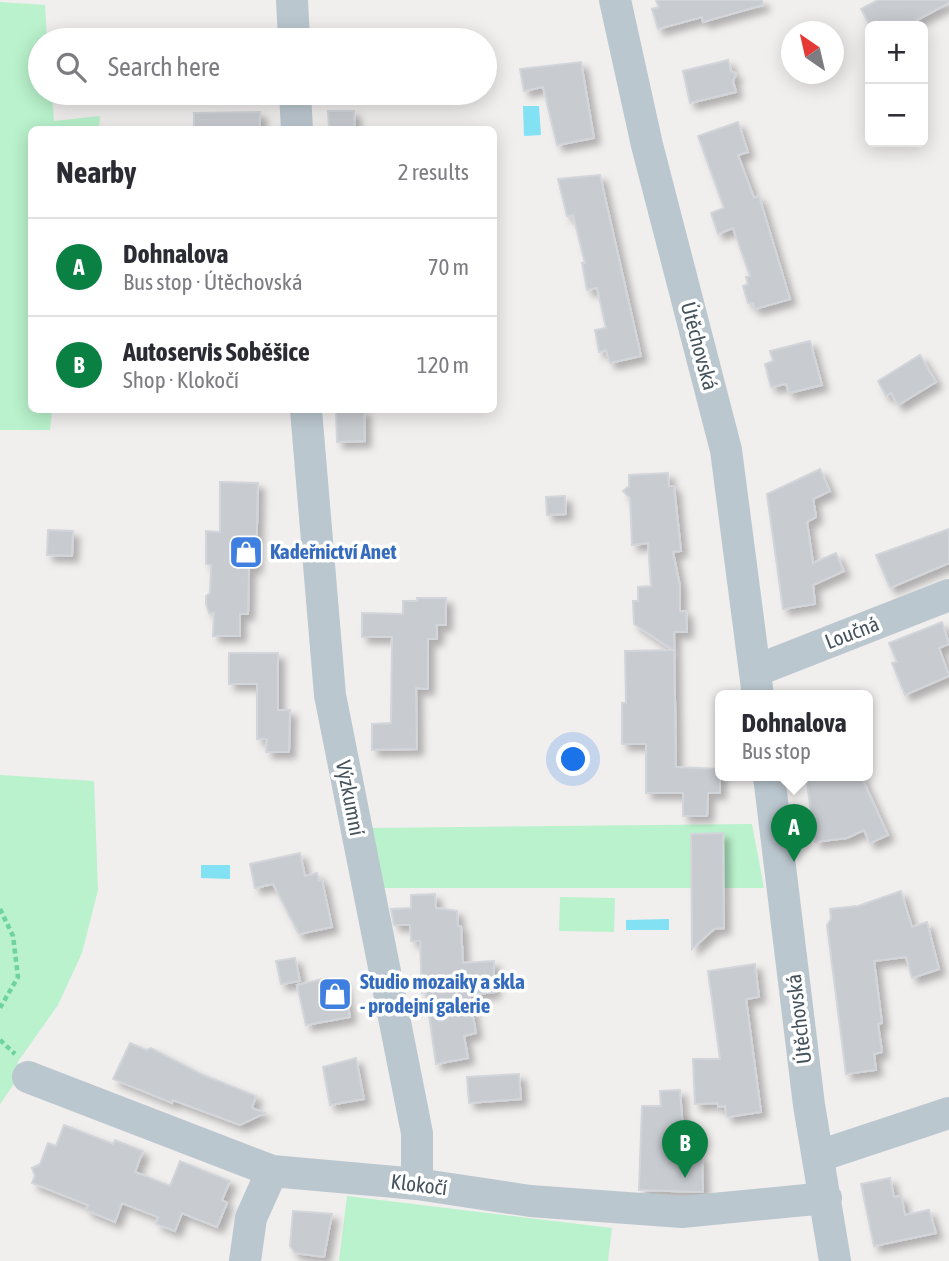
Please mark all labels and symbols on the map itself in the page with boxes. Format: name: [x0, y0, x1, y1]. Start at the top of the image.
north arrow: [781, 21, 844, 84]
street label: Útěchovská: [677, 299, 723, 392]
shop icon: Kadeřnictví Anet: [227, 533, 265, 571]
place label: Kadeřnictví Anet: [270, 539, 397, 563]
street label: Loučná: [821, 611, 882, 653]
your location: [556, 742, 590, 776]
street label: Výzkumní: [332, 758, 370, 838]
pin: A: [771, 804, 817, 862]
place label: Studio mozaiky a skla - prodejní galerie: [360, 969, 525, 1017]
street label: Útěchovská: [781, 973, 815, 1065]
shop icon: Studio mozaiky a skla - prodejní galerie: [316, 975, 354, 1013]
pin: B: [662, 1120, 708, 1178]
street label: Klokočí: [389, 1169, 449, 1199]

